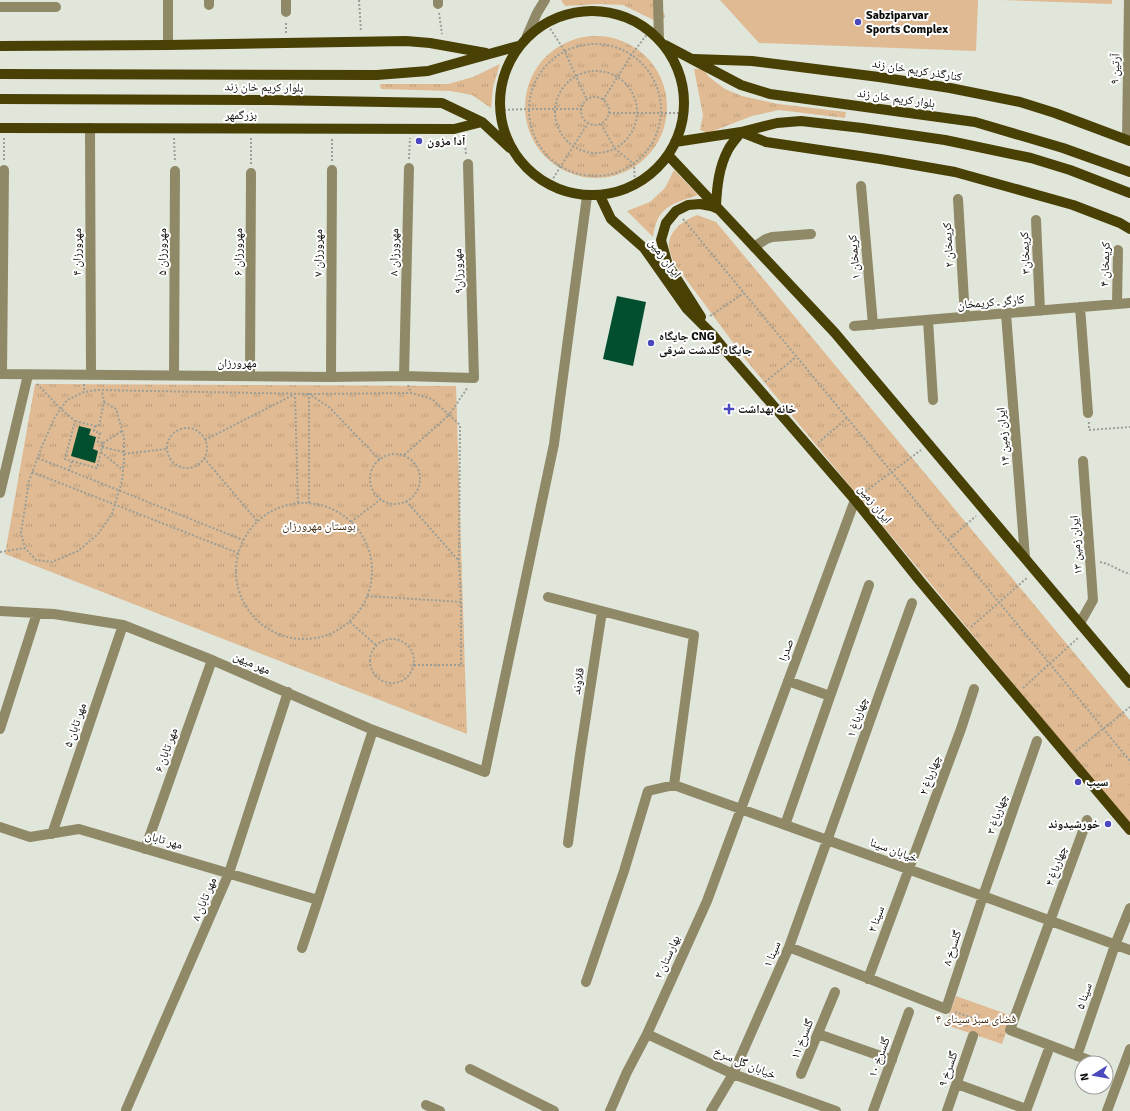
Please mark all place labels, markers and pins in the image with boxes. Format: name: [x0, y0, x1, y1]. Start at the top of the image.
place label: Sabziparvar Sports Complex: [866, 8, 948, 37]
marker: Sabziparvar Sports Complex: [853, 17, 863, 27]
place label: آدا مزون: [427, 134, 466, 149]
marker: آدا مزون: [414, 136, 424, 146]
place label: جایگاه CNG جایگاه گلدشت شرقی: [659, 329, 753, 358]
marker: جایگاه CNG جایگاه گلدشت شرقی: [646, 338, 656, 348]
place label: خانه بهداشت: [738, 402, 796, 417]
marker: خانه بهداشت: [723, 403, 735, 415]
place label: سیب: [1086, 775, 1109, 790]
marker: سیب: [1073, 777, 1083, 787]
place label: خورشیدوند: [1048, 817, 1100, 832]
marker: خورشیدوند: [1103, 819, 1113, 829]

